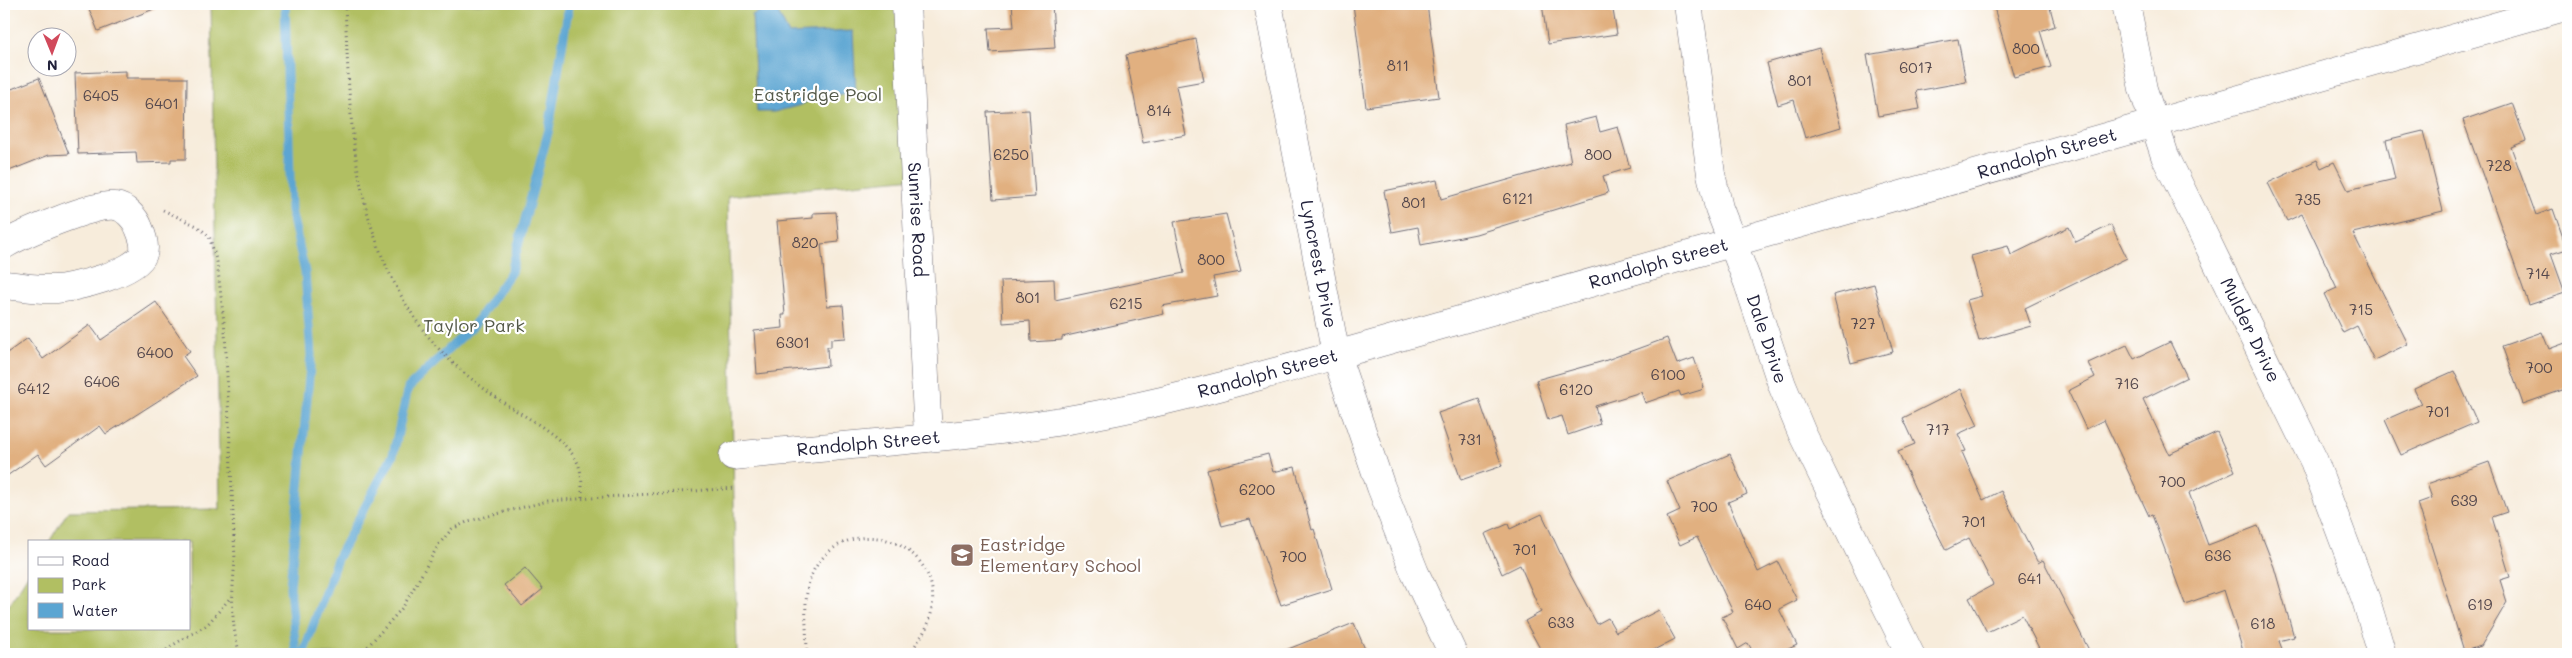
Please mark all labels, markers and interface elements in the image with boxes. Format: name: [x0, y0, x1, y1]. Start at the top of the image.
north arrow: [28, 28, 78, 78]
house number: 800: [2012, 38, 2040, 58]
house number: 811: [1387, 55, 1409, 75]
text: N: [47, 56, 58, 75]
house number: 6017: [1899, 57, 1933, 77]
house number: 801: [1787, 70, 1813, 90]
park label: Eastridge Pool: [754, 82, 882, 106]
house number: 6405: [83, 85, 119, 105]
house number: 6401: [145, 93, 179, 113]
house number: 814: [1147, 100, 1171, 120]
street label: Randolph Street: [1974, 121, 2119, 184]
house number: 6250: [993, 144, 1029, 164]
house number: 800: [1584, 144, 1612, 164]
house number: 728: [2486, 155, 2512, 175]
street label: Sunrise Road: [903, 162, 933, 278]
house number: 6121: [1503, 188, 1533, 208]
house number: 735: [2295, 189, 2321, 209]
house number: 801: [1401, 192, 1427, 212]
street label: Lyncrest Drive: [1295, 198, 1344, 330]
house number: 820: [792, 232, 818, 252]
street label: Randolph Street: [1586, 232, 1731, 294]
house number: 800: [1197, 249, 1225, 269]
house number: 714: [2526, 263, 2550, 283]
street label: Mulder Drive: [2215, 273, 2287, 386]
house number: 801: [1015, 287, 1041, 307]
street label: Dale Drive: [1742, 291, 1794, 387]
house number: 6215: [1110, 293, 1142, 313]
house number: 715: [2349, 299, 2373, 319]
park label: Taylor Park: [423, 313, 525, 337]
house number: 727: [1850, 313, 1876, 333]
house number: 6301: [776, 332, 810, 352]
house number: 6400: [137, 342, 173, 362]
street label: Randolph Street: [1195, 342, 1340, 403]
house number: 700: [2526, 357, 2552, 377]
house number: 6100: [1651, 364, 1685, 384]
house number: 6406: [84, 371, 120, 391]
house number: 716: [2115, 373, 2139, 393]
house number: 6412: [18, 378, 50, 398]
house number: 6120: [1559, 379, 1593, 399]
house number: 701: [2426, 401, 2450, 421]
house number: 717: [1926, 419, 1950, 439]
street label: Randolph Street: [796, 424, 941, 461]
house number: 731: [1458, 429, 1482, 449]
house number: 700: [2159, 471, 2185, 491]
house number: 6200: [1239, 479, 1275, 499]
house number: 639: [2451, 490, 2477, 510]
house number: 700: [1691, 496, 1717, 516]
house number: 701: [1962, 511, 1986, 531]
place label: Eastridge Elementary School: [980, 532, 1142, 577]
house number: 701: [1513, 539, 1537, 559]
legend: [28, 540, 190, 630]
school or university icon: Eastridge Elementary School: [949, 542, 975, 568]
house number: 636: [2205, 545, 2231, 565]
house number: 700: [1280, 546, 1306, 566]
text: Road: [72, 550, 109, 570]
house number: 641: [2018, 568, 2042, 588]
text: Park: [72, 574, 106, 594]
house number: 640: [1744, 594, 1772, 614]
house number: 619: [2468, 594, 2492, 614]
text: Water: [72, 600, 118, 620]
house number: 633: [1548, 612, 1575, 632]
house number: 618: [2251, 613, 2275, 633]

